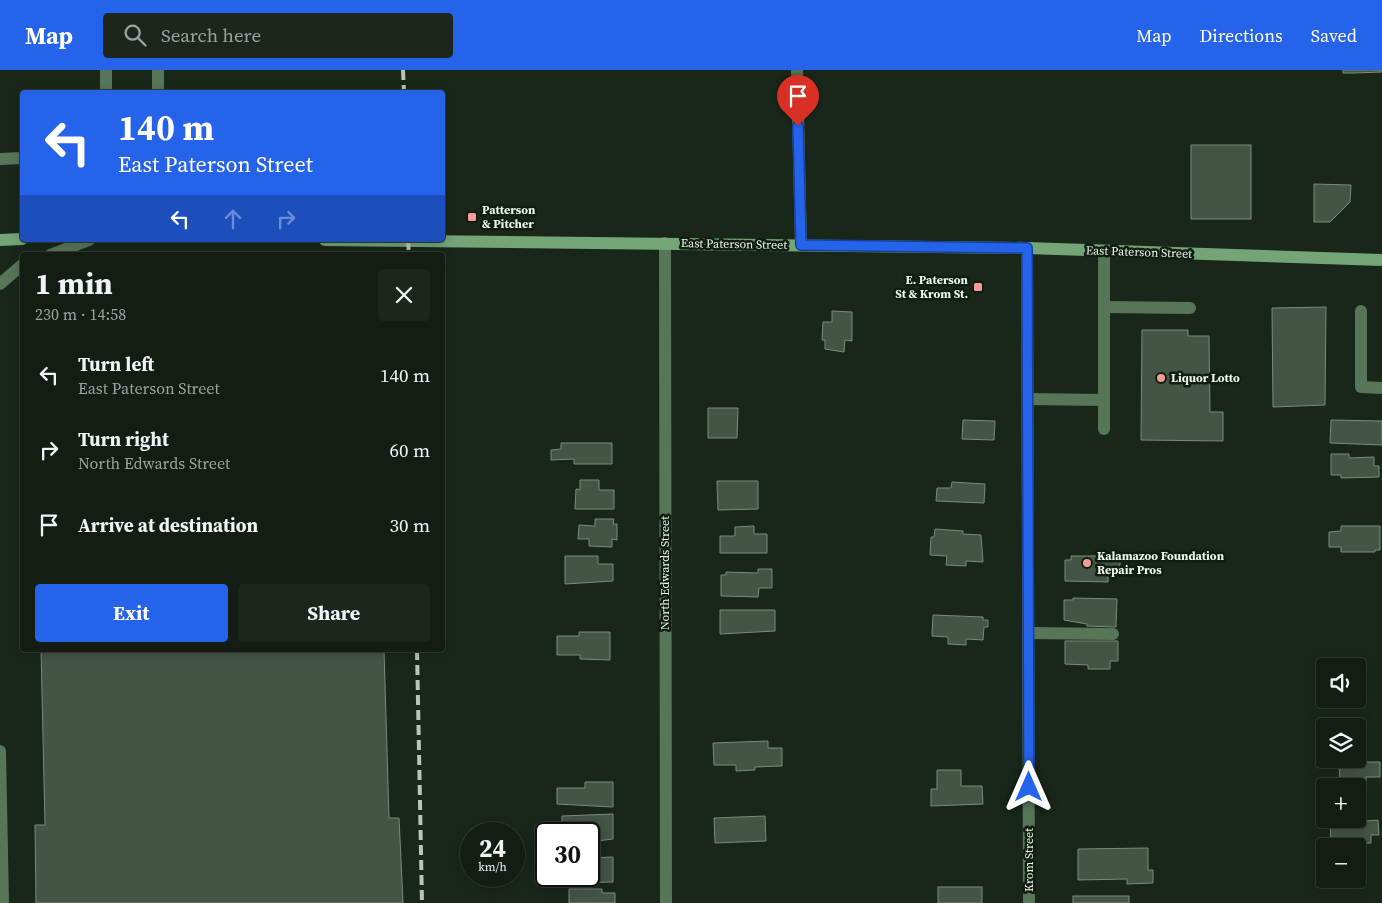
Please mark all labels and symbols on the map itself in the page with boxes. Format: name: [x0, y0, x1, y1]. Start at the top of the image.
pin: [777, 75, 819, 126]
place label: Patterson & Pitcher: [482, 202, 536, 232]
marker: Patterson & Pitcher: [466, 211, 478, 223]
street label: East Paterson Street: [681, 235, 787, 253]
street label: East Paterson Street: [1086, 242, 1192, 262]
place label: E. Paterson St & Krom St.: [895, 272, 969, 302]
marker: E. Paterson St & Krom St.: [972, 281, 984, 293]
place label: Liquor Lotto: [1171, 370, 1240, 386]
marker: Liquor Lotto: [1155, 372, 1167, 384]
street label: North Edwards Street: [657, 516, 673, 630]
place label: Kalamazoo Foundation Repair Pros: [1097, 548, 1225, 578]
marker: Kalamazoo Foundation Repair Pros: [1081, 557, 1093, 569]
position arrow: [1002, 760, 1054, 812]
speed limit sign: 30: [535, 822, 600, 887]
street label: Krom Street: [1021, 828, 1037, 892]

